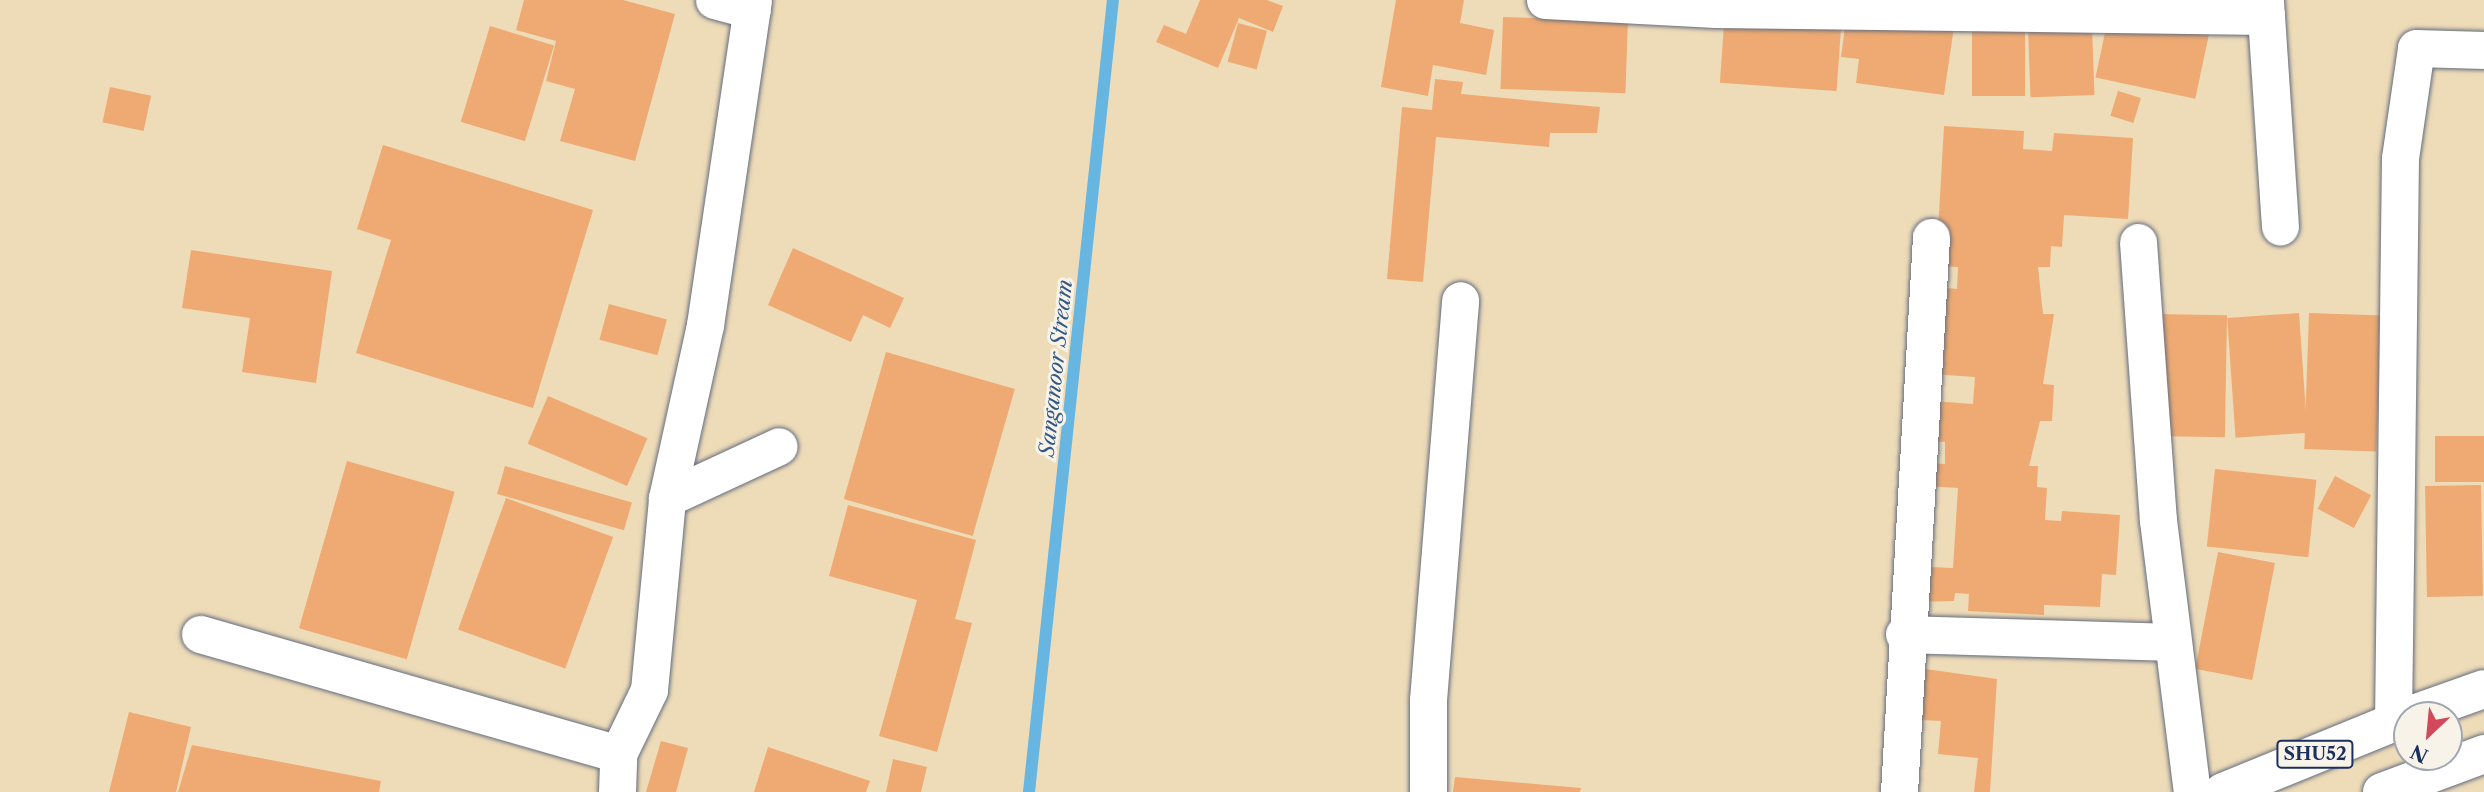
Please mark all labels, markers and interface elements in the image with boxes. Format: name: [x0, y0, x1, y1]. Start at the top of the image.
water label: Sanganoor Stream: [1034, 278, 1078, 458]
north arrow: [2393, 701, 2463, 771]
road number: SHU52: [2275, 740, 2355, 768]
text: N: [2407, 740, 2432, 767]

